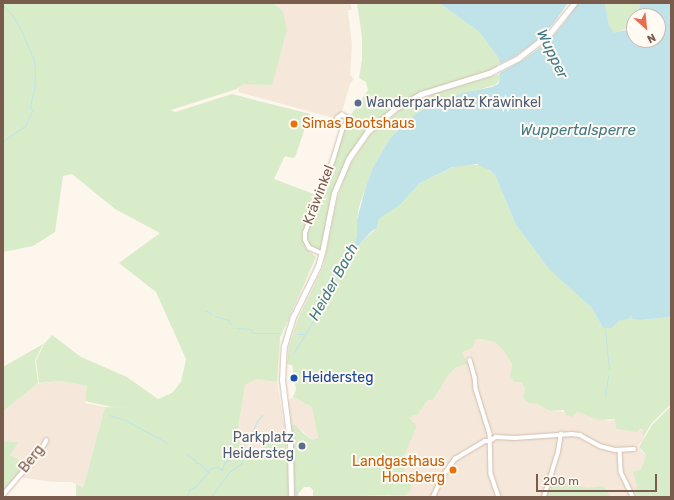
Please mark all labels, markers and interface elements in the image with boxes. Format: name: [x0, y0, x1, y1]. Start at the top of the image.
north arrow: [626, 8, 666, 48]
water label: Wupper: [532, 26, 572, 82]
text: N: [645, 31, 658, 46]
place label: Wanderparkplatz Kräwinkel: [366, 95, 541, 111]
marker: Wanderparkplatz Kräwinkel: [353, 98, 363, 108]
place label: Simas Bootshaus: [302, 116, 415, 132]
marker: Simas Bootshaus: [289, 119, 299, 129]
water label: Wuppertalsperre: [520, 122, 636, 140]
street label: Kräwinkel: [300, 163, 338, 227]
water label: Heider Bach: [305, 240, 363, 324]
place label: Heidersteg: [302, 370, 374, 386]
marker: Heidersteg: [289, 373, 299, 383]
place label: Parkplatz Heidersteg: [222, 430, 294, 462]
marker: Parkplatz Heidersteg: [297, 441, 307, 451]
street label: Berg: [16, 442, 48, 476]
place label: Landgasthaus Honsberg: [352, 454, 445, 486]
marker: Landgasthaus Honsberg: [448, 465, 458, 475]
scale bar: [538, 466, 659, 492]
text: 200 m: [543, 474, 579, 488]

